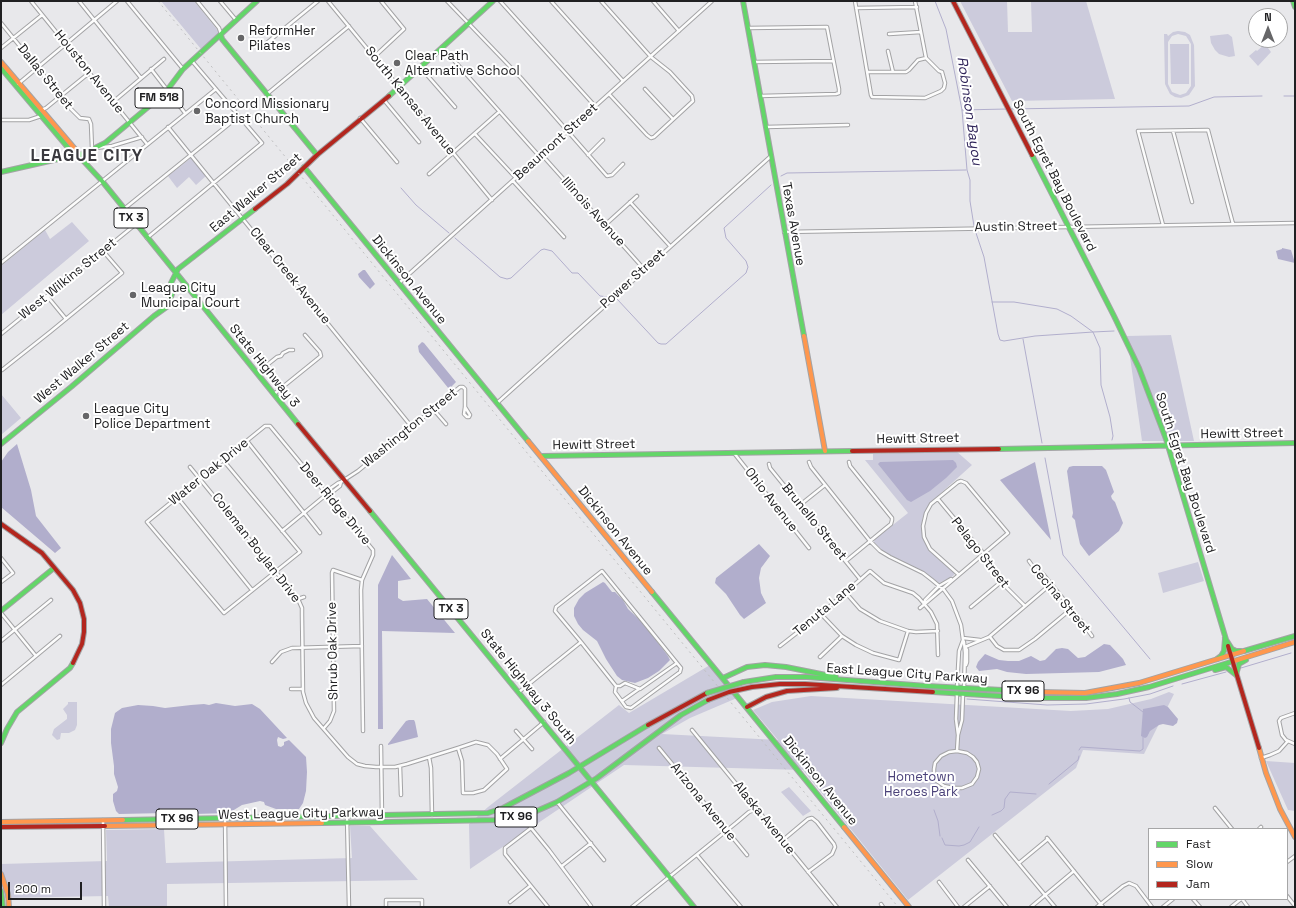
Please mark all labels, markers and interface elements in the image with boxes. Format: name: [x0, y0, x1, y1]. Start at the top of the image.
north arrow: [1248, 8, 1288, 48]
text: N: [1264, 10, 1272, 24]
place label: ReformHer Pilates: [249, 23, 315, 54]
street label: Houston Avenue: [51, 27, 127, 117]
marker: ReformHer Pilates: [236, 33, 246, 43]
street label: Dallas Street: [14, 41, 76, 113]
street label: South Kansas Avenue: [361, 44, 459, 158]
place label: Clear Path Alternative School: [405, 48, 520, 79]
water label: Robinson Bayou: [953, 56, 985, 166]
marker: Clear Path Alternative School: [392, 58, 402, 68]
road number: FM 518: [135, 88, 183, 108]
place label: Concord Missionary Baptist Church: [205, 96, 329, 127]
street label: South Egret Bay Boulevard: [1009, 98, 1099, 254]
street label: Beaumont Street: [511, 100, 601, 184]
marker: Concord Missionary Baptist Church: [192, 106, 202, 116]
district label: LEAGUE CITY: [31, 146, 143, 166]
street label: East Walker Street: [207, 150, 305, 236]
street label: Illinois Avenue: [558, 174, 628, 250]
street label: Texas Avenue: [778, 181, 808, 267]
road number: TX 3: [114, 208, 148, 228]
street label: Austin Street: [974, 218, 1058, 236]
street label: Clear Creek Avenue: [246, 225, 334, 327]
street label: Dickinson Avenue: [368, 232, 450, 328]
street label: West Wilkins Street: [16, 235, 120, 323]
street label: Power Street: [598, 246, 668, 312]
place label: League City Municipal Court: [141, 280, 240, 311]
marker: League City Municipal Court: [128, 290, 138, 300]
street label: West Walker Street: [31, 319, 133, 407]
street label: State Highway 3: [226, 321, 302, 411]
street label: Washington Street: [359, 385, 461, 471]
street label: South Egret Bay Boulevard: [1152, 391, 1218, 555]
place label: League City Police Department: [94, 401, 211, 432]
marker: League City Police Department: [81, 411, 91, 421]
street label: Hewitt Street: [1200, 425, 1284, 443]
street label: Hewitt Street: [876, 430, 960, 448]
street label: Water Oak Drive: [166, 435, 252, 509]
street label: Hewitt Street: [552, 436, 636, 454]
street label: Deer Ridge Drive: [296, 460, 374, 548]
street label: Ohio Avenue: [741, 465, 801, 535]
street label: Brunello Street: [778, 480, 850, 564]
street label: Dickinson Avenue: [574, 483, 656, 579]
street label: Coleman Boylan Drive: [208, 490, 304, 606]
street label: Pelago Street: [948, 515, 1012, 591]
street label: Cecina Street: [1027, 561, 1093, 637]
street label: Tenuta Lane: [791, 578, 859, 640]
road number: TX 3: [434, 599, 468, 619]
street label: Shrub Oak Drive: [324, 602, 342, 700]
street label: State Highway 3 South: [477, 626, 579, 748]
street label: East League City Parkway: [826, 661, 988, 687]
road number: TX 96: [1002, 681, 1044, 701]
street label: Dickinson Avenue: [779, 733, 861, 829]
street label: Arizona Avenue: [667, 760, 739, 844]
park label: Hometown Heroes Park: [884, 769, 958, 800]
street label: Alaska Avenue: [730, 778, 798, 858]
street label: West League City Parkway: [218, 805, 384, 823]
road number: TX 96: [495, 807, 537, 827]
road number: TX 96: [156, 809, 198, 829]
legend: [1148, 828, 1288, 900]
text: Fast: [1186, 836, 1211, 852]
text: Slow: [1186, 856, 1213, 872]
scale bar: [10, 874, 84, 900]
text: Jam: [1186, 876, 1210, 892]
text: 200 m: [15, 881, 51, 897]

